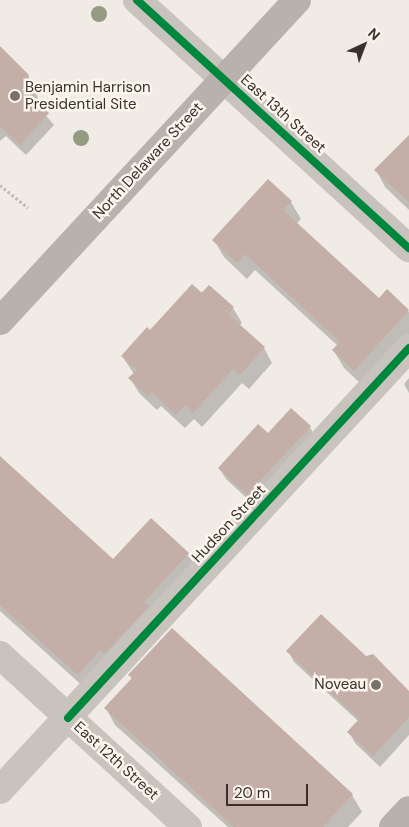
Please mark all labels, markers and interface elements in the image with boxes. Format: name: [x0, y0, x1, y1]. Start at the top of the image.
north arrow: [339, 20, 389, 70]
text: N: [364, 24, 384, 44]
street label: East 13th Street: [237, 71, 329, 157]
place label: Benjamin Harrison Presidential Site: [25, 78, 151, 113]
marker: Benjamin Harrison Presidential Site: [9, 90, 21, 102]
street label: North Delaware Street: [89, 99, 207, 223]
street label: Hudson Street: [188, 481, 270, 567]
place label: Noveau: [314, 676, 366, 694]
marker: Noveau: [370, 679, 382, 691]
street label: East 12th Street: [70, 718, 162, 804]
scale bar: [229, 774, 312, 806]
text: 20 m: [234, 783, 270, 803]

